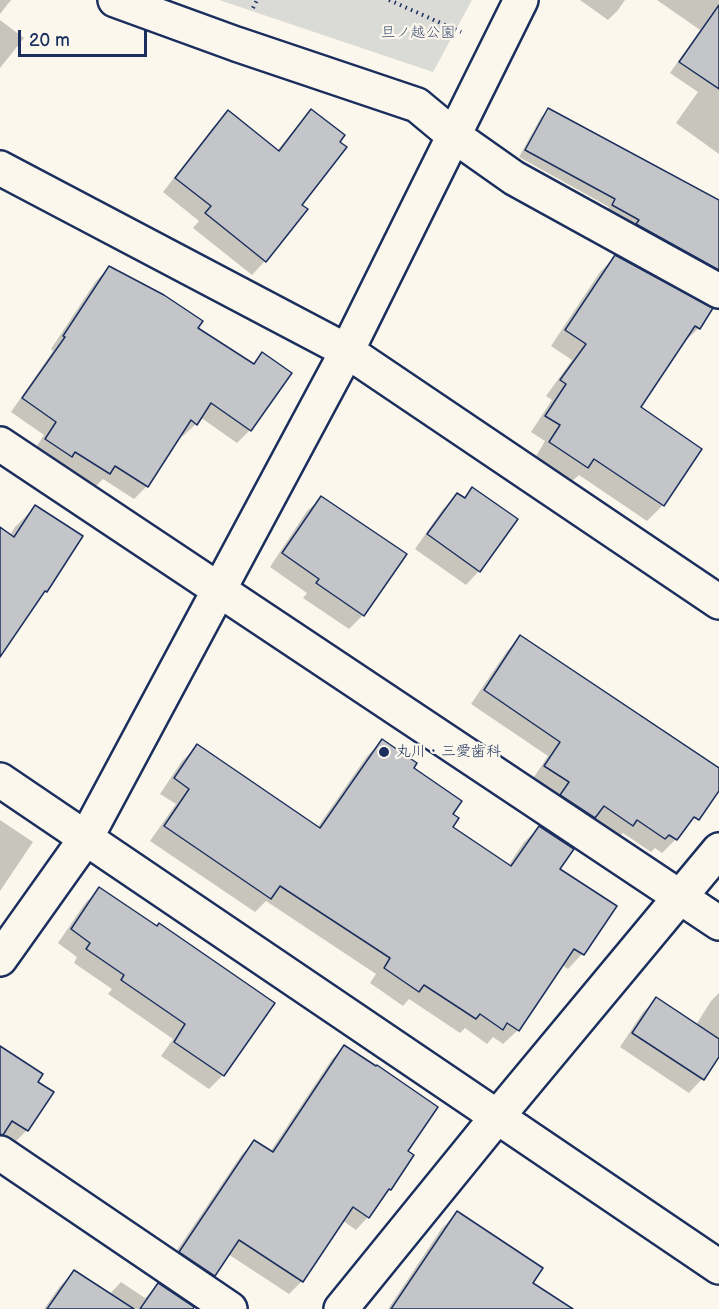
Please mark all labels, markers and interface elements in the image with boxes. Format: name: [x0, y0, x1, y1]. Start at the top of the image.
scale bar: [21, 18, 150, 56]
park label: 旦ノ越公園: [381, 24, 455, 42]
text: 20 m: [29, 30, 70, 51]
place label: 丸川・三愛歯科: [396, 743, 501, 761]
marker: 丸川・三愛歯科: [377, 745, 391, 759]

